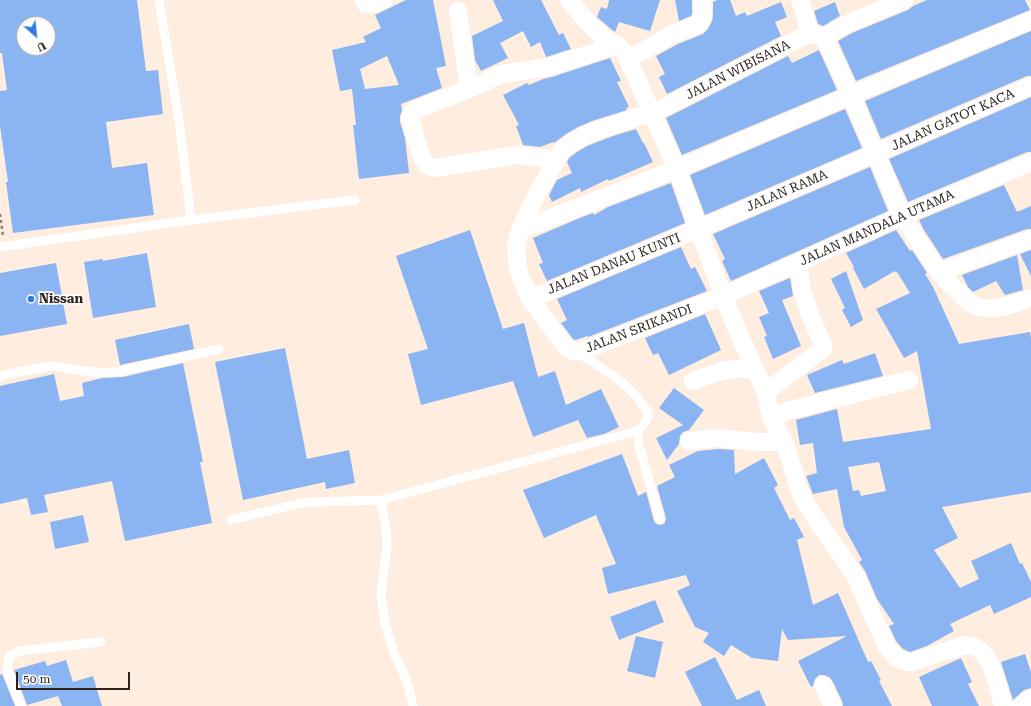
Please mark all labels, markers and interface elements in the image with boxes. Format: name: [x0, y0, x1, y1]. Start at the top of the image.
north arrow: [16, 16, 56, 56]
street label: JALAN WIBISANA: [683, 37, 793, 103]
text: U: [34, 39, 48, 54]
street label: JALAN GATOT KACA: [889, 86, 1017, 154]
street label: JALAN RAMA: [744, 167, 830, 215]
street label: JALAN MANDALA UTAMA: [797, 187, 957, 269]
street label: JALAN DANAU KUNTI: [545, 230, 683, 298]
place label: Nissan: [39, 291, 83, 307]
marker: Nissan: [26, 294, 36, 304]
street label: JALAN SRIKANDI: [583, 301, 695, 357]
scale bar: [18, 664, 132, 690]
text: 50 m: [23, 672, 50, 686]

